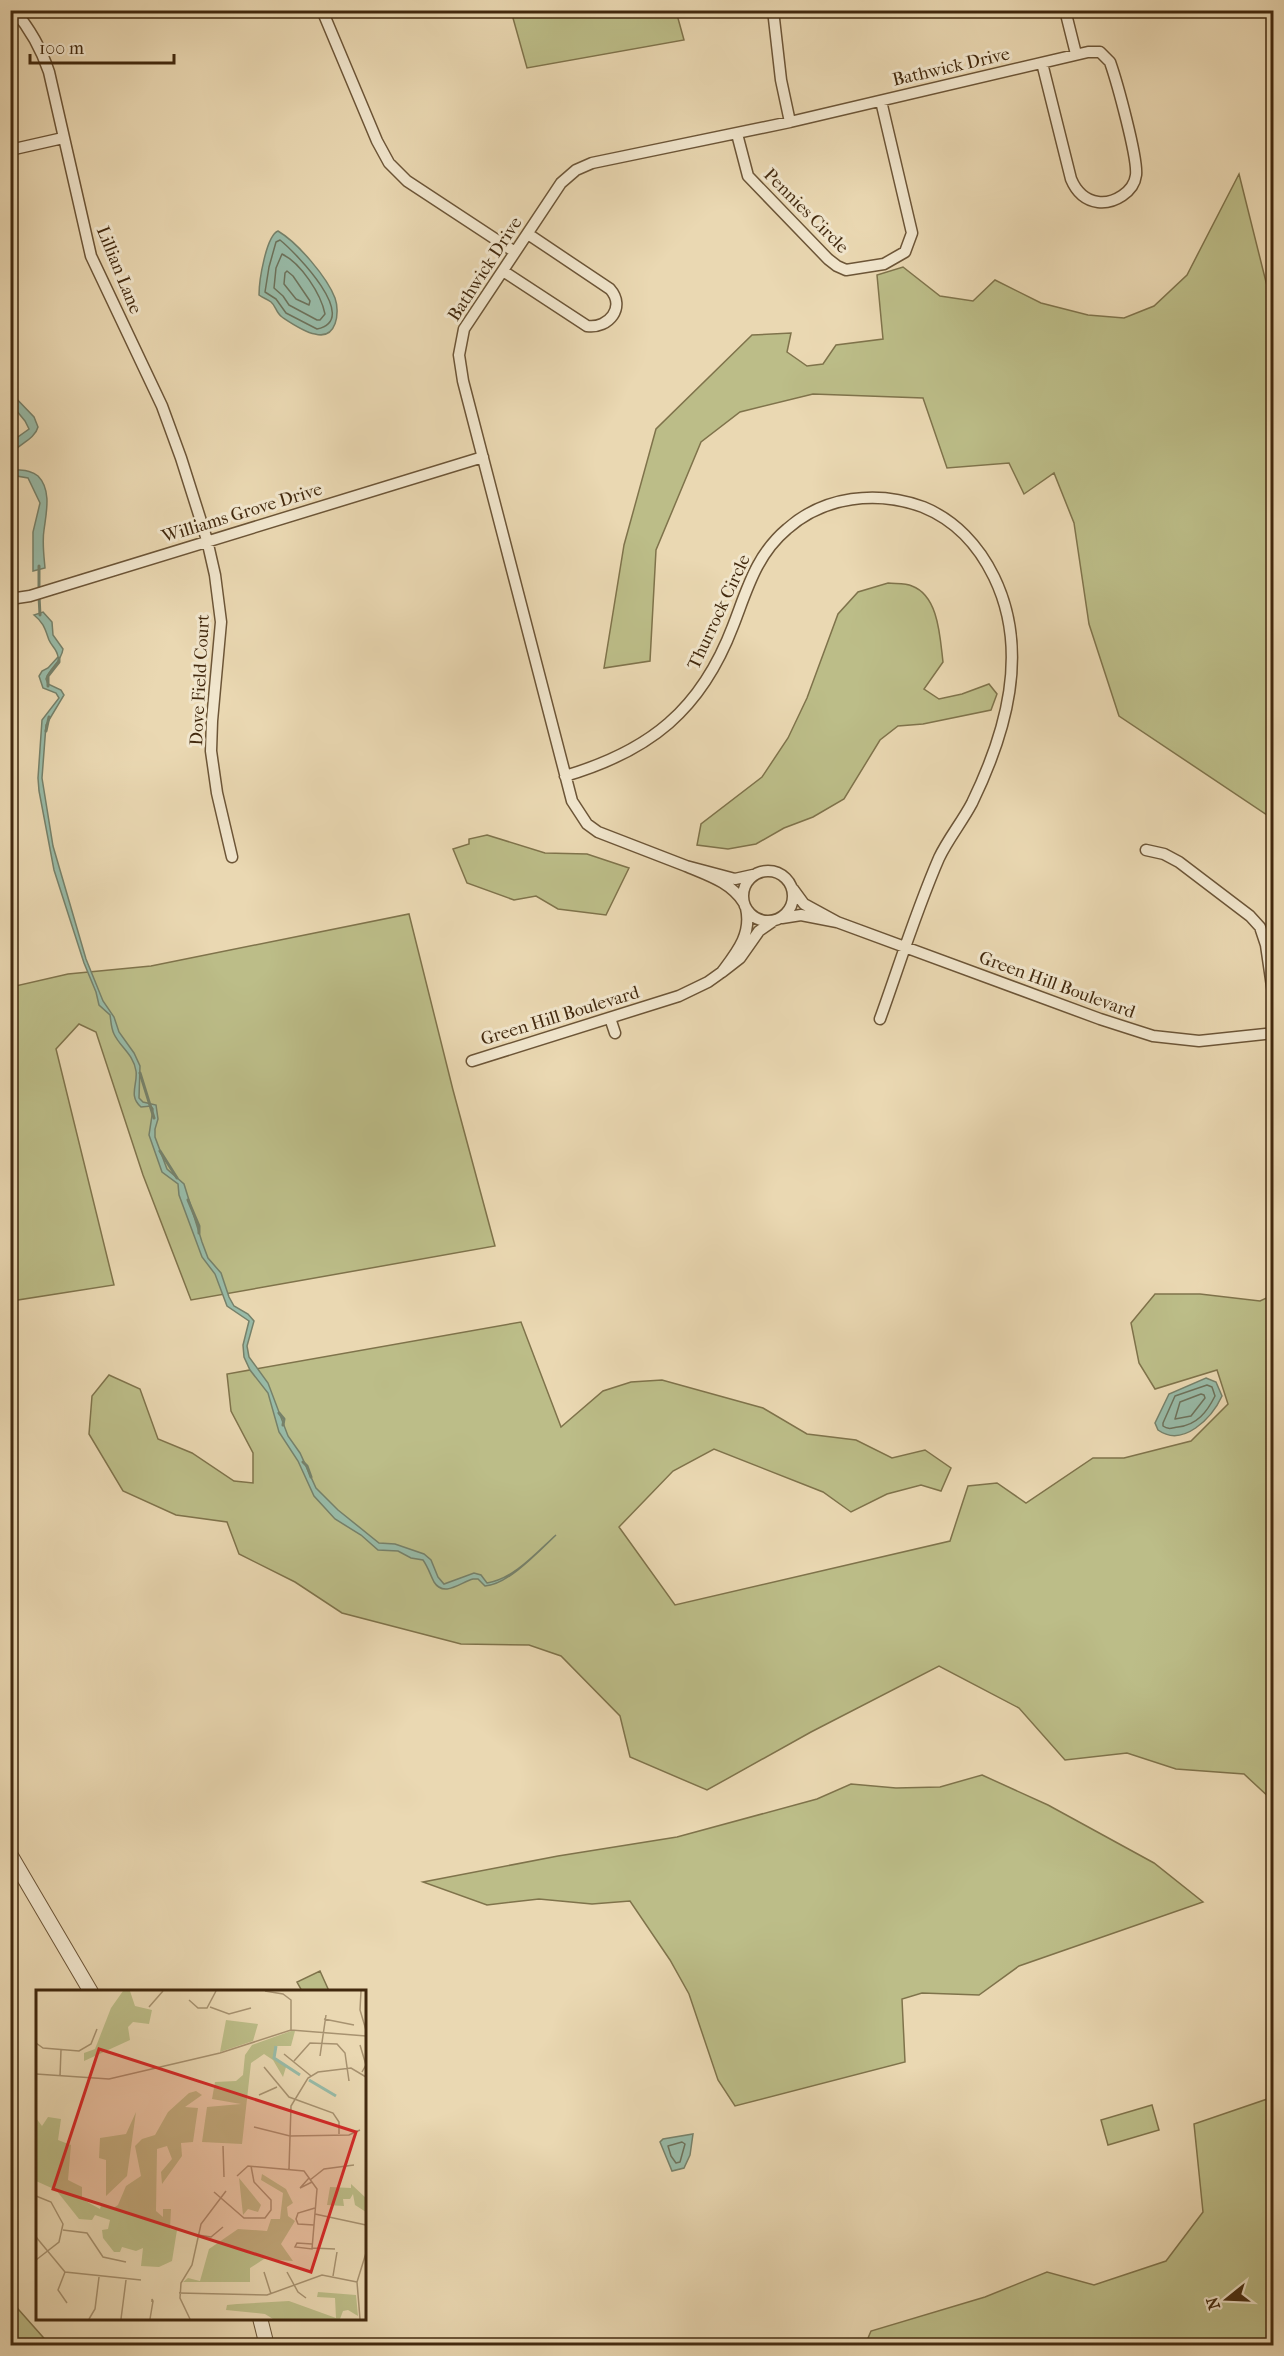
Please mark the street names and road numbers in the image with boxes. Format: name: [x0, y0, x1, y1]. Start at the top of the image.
street label: Bathwick Drive: [890, 43, 1012, 91]
street label: Pennies Circle: [759, 164, 853, 258]
street label: Bathwick Drive: [444, 213, 526, 325]
street label: Lillian Lane: [92, 223, 146, 317]
street label: Williams Grove Drive: [158, 479, 325, 548]
street label: Thurrock Circle: [683, 551, 755, 673]
street label: Dove Field Court: [186, 613, 214, 746]
street label: Green Hill Boulevard: [976, 947, 1138, 1023]
street label: Green Hill Boulevard: [478, 982, 642, 1050]

